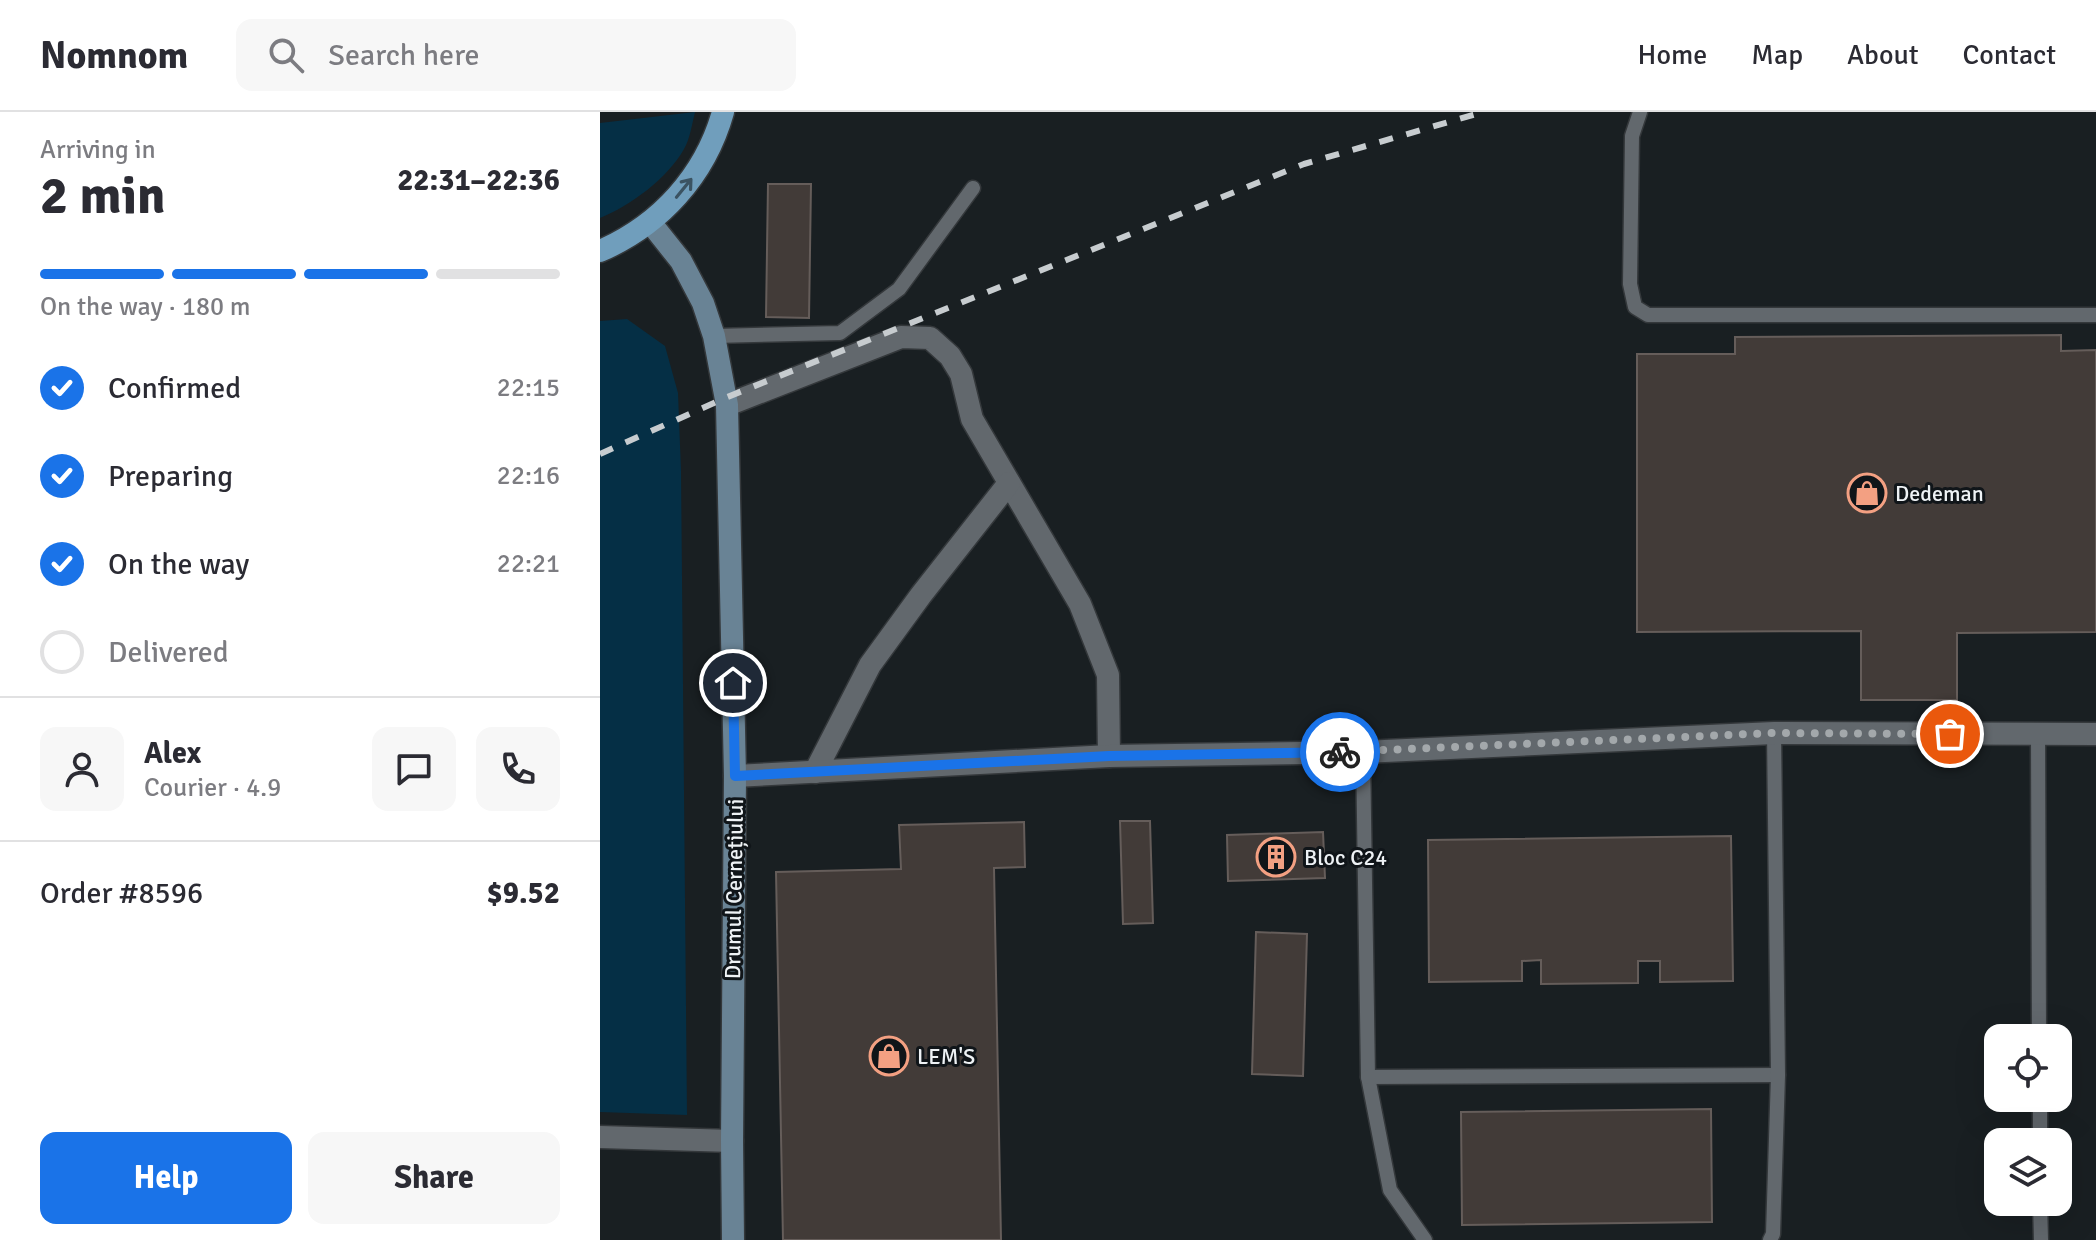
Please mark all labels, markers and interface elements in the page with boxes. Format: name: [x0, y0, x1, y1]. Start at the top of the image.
search box: [236, 19, 796, 91]
text: Nomnom: [40, 32, 188, 79]
icon: search: [264, 33, 308, 77]
text: Search here: [328, 37, 480, 74]
text: Home: [1638, 38, 1707, 72]
text: Map: [1751, 38, 1803, 72]
text: About: [1847, 38, 1919, 72]
text: Contact: [1963, 38, 2056, 72]
text: Arriving in: [40, 134, 156, 166]
text: 22:31–22:36: [397, 162, 560, 199]
text: 2 min: [40, 164, 166, 228]
one-way arrow: [675, 178, 693, 199]
text: On the way · 180 m: [40, 291, 250, 323]
icon: check: [40, 366, 84, 410]
text: Confirmed: [108, 370, 241, 407]
text: 22:15: [497, 372, 560, 404]
icon: check: [40, 454, 84, 498]
text: Preparing: [108, 458, 233, 495]
text: 22:16: [497, 460, 560, 492]
shop icon: Dedeman: [1846, 472, 1888, 514]
place label: Dedeman: [1895, 480, 1984, 507]
icon: check: [40, 542, 84, 586]
text: On the way: [108, 546, 249, 583]
text: 22:21: [497, 548, 560, 580]
text: Delivered: [108, 634, 229, 671]
pin: [699, 649, 767, 717]
icon: home: [711, 661, 755, 705]
pin: [1916, 700, 1984, 768]
courier: [1300, 712, 1380, 792]
icon: bag: [1928, 712, 1972, 756]
button: person: [40, 727, 124, 811]
button: chat: [372, 727, 456, 811]
button: phone: [476, 727, 560, 811]
icon: bike: [1318, 730, 1362, 774]
text: Alex: [144, 735, 201, 772]
text: Courier · 4.9: [144, 772, 281, 804]
street label: Drumul Cernețiului: [719, 799, 749, 979]
building icon: Bloc C24: [1255, 836, 1297, 878]
place label: Bloc C24: [1304, 844, 1387, 871]
text: Order #8596: [40, 875, 203, 912]
text: $9.52: [487, 875, 560, 912]
map controls: [1984, 1024, 2072, 1216]
button: locate: [1984, 1024, 2072, 1112]
shop icon: LEM'S: [868, 1035, 910, 1077]
place label: LEM'S: [917, 1043, 975, 1070]
button: layers: [1984, 1128, 2072, 1216]
button: Help: [40, 1132, 292, 1224]
button: Share: [308, 1132, 560, 1224]

